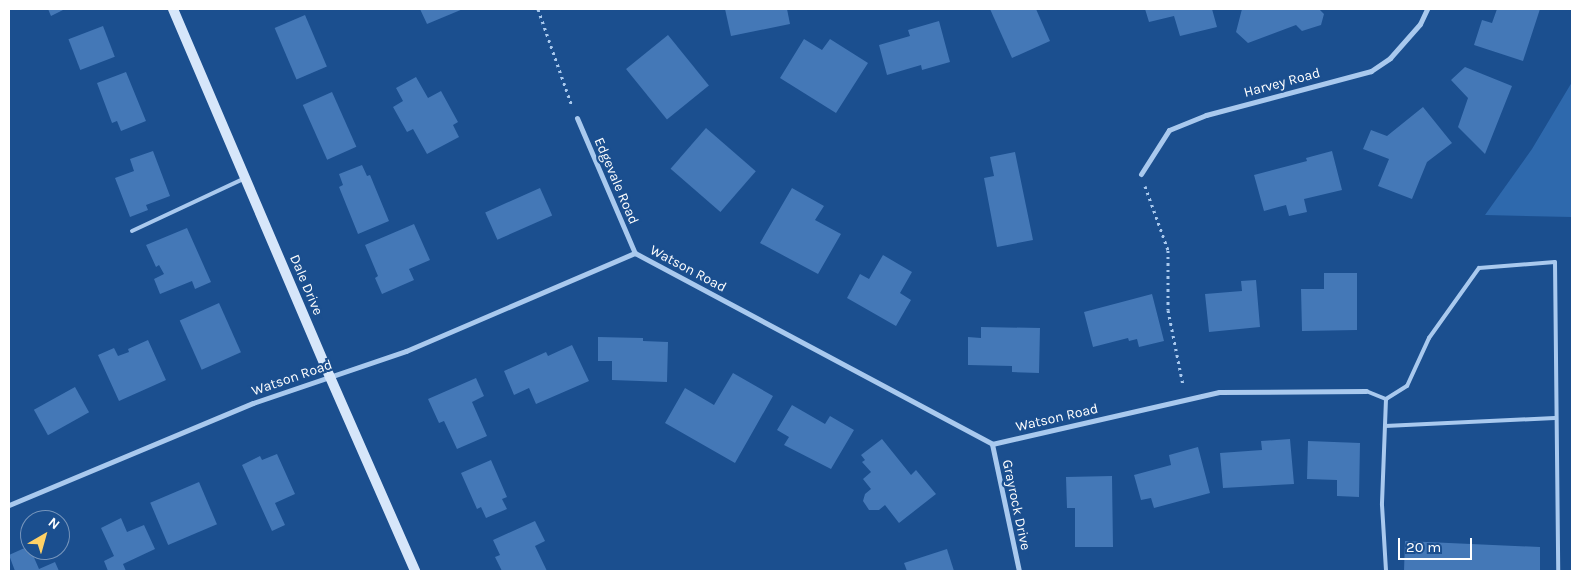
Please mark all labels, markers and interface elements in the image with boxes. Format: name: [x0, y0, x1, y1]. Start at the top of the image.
street label: Harvey Road: [1242, 65, 1322, 101]
street label: Edgevale Road: [590, 135, 642, 227]
street label: Watson Road: [647, 242, 729, 296]
street label: Dale Drive: [286, 252, 326, 318]
street label: Watson Road: [250, 356, 334, 400]
street label: Watson Road: [1014, 400, 1100, 436]
street label: Grayrock Drive: [998, 458, 1034, 552]
north arrow: [20, 510, 70, 560]
text: N: [45, 514, 63, 533]
scale bar: [1401, 528, 1475, 560]
text: 20 m: [1406, 538, 1441, 556]

